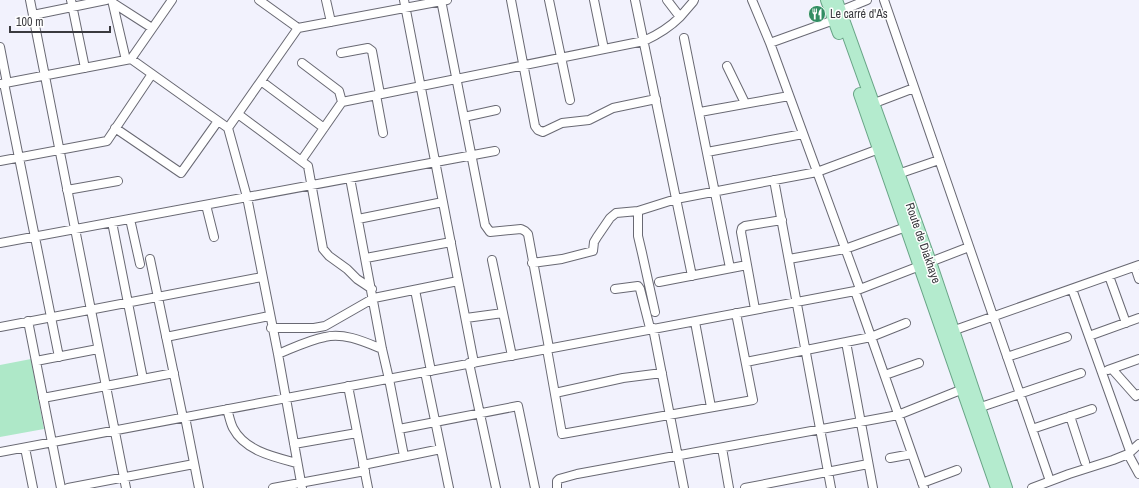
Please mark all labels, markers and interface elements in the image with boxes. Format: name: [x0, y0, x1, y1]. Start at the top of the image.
restaurant icon: Le carré d'As: [807, 4, 827, 24]
place label: Le carré d'As: [830, 6, 888, 22]
scale bar: [10, 8, 110, 34]
text: 100 m: [16, 14, 43, 30]
street label: Route de Diakhaye: [902, 201, 944, 285]

